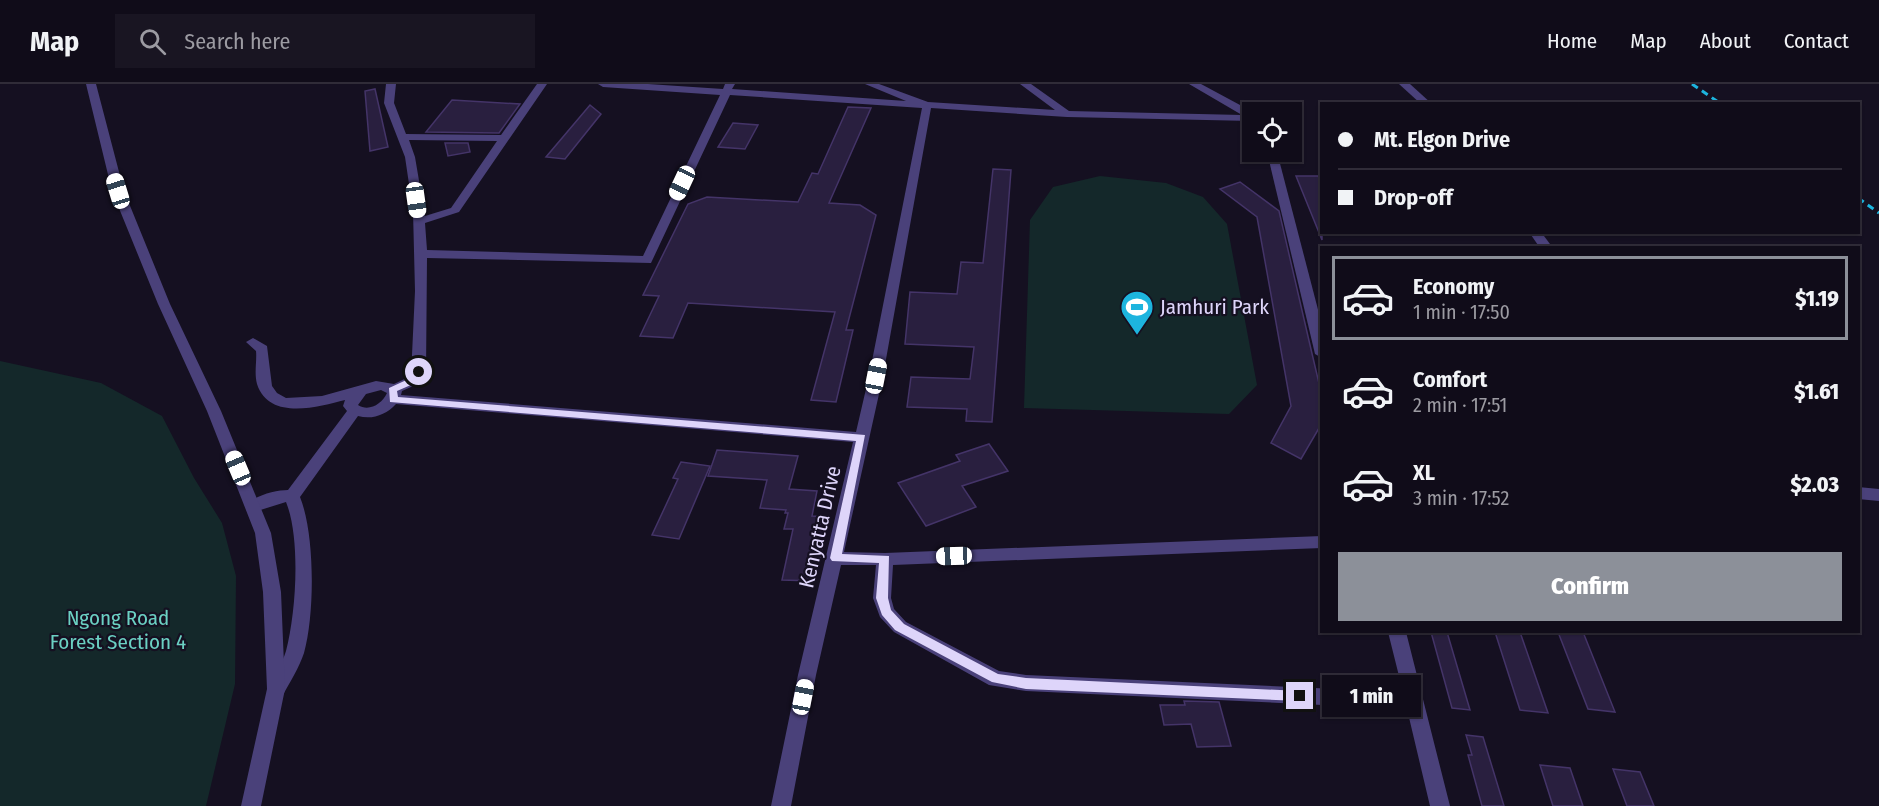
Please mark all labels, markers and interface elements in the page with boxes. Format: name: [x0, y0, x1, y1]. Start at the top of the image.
search box: [115, 14, 535, 68]
text: Map: [30, 25, 79, 58]
icon: search: [136, 25, 169, 58]
text: Search here: [184, 28, 290, 55]
text: Home: [1547, 28, 1597, 54]
text: Map: [1630, 28, 1667, 54]
text: About: [1700, 28, 1751, 54]
text: Contact: [1784, 28, 1849, 54]
map controls: [1242, 102, 1302, 162]
button: locate: [1242, 102, 1302, 162]
text: Mt. Elgon Drive: [1374, 126, 1510, 153]
car: [666, 163, 698, 203]
car: [104, 171, 132, 211]
car: [405, 181, 427, 219]
text: Drop-off: [1374, 184, 1453, 211]
icon: car: [1341, 271, 1395, 325]
text: Economy: [1413, 273, 1494, 300]
text: $1.19: [1795, 285, 1839, 312]
sports icon: Jamhuri Park: [1119, 289, 1155, 336]
place label: Jamhuri Park: [1160, 294, 1269, 320]
text: 1 min · 17:50: [1413, 300, 1510, 324]
car: [864, 357, 888, 395]
route start: [405, 358, 432, 385]
icon: car: [1341, 364, 1395, 418]
text: Comfort: [1413, 366, 1487, 393]
text: $1.61: [1794, 378, 1839, 405]
text: 2 min · 17:51: [1413, 393, 1507, 417]
car: [223, 448, 253, 488]
icon: car: [1341, 457, 1395, 511]
text: XL: [1413, 459, 1435, 486]
street label: Kenyatta Drive: [793, 463, 847, 591]
text: $2.03: [1790, 471, 1839, 498]
text: 3 min · 17:52: [1413, 486, 1509, 510]
car: [936, 546, 972, 566]
button: Confirm: [1338, 552, 1842, 621]
park label: Ngong Road Forest Section 4: [50, 605, 186, 655]
callout: 1 min: [1321, 675, 1420, 717]
car: [791, 678, 815, 716]
route end: [1286, 682, 1313, 709]
text: 1 min: [1350, 684, 1393, 708]

